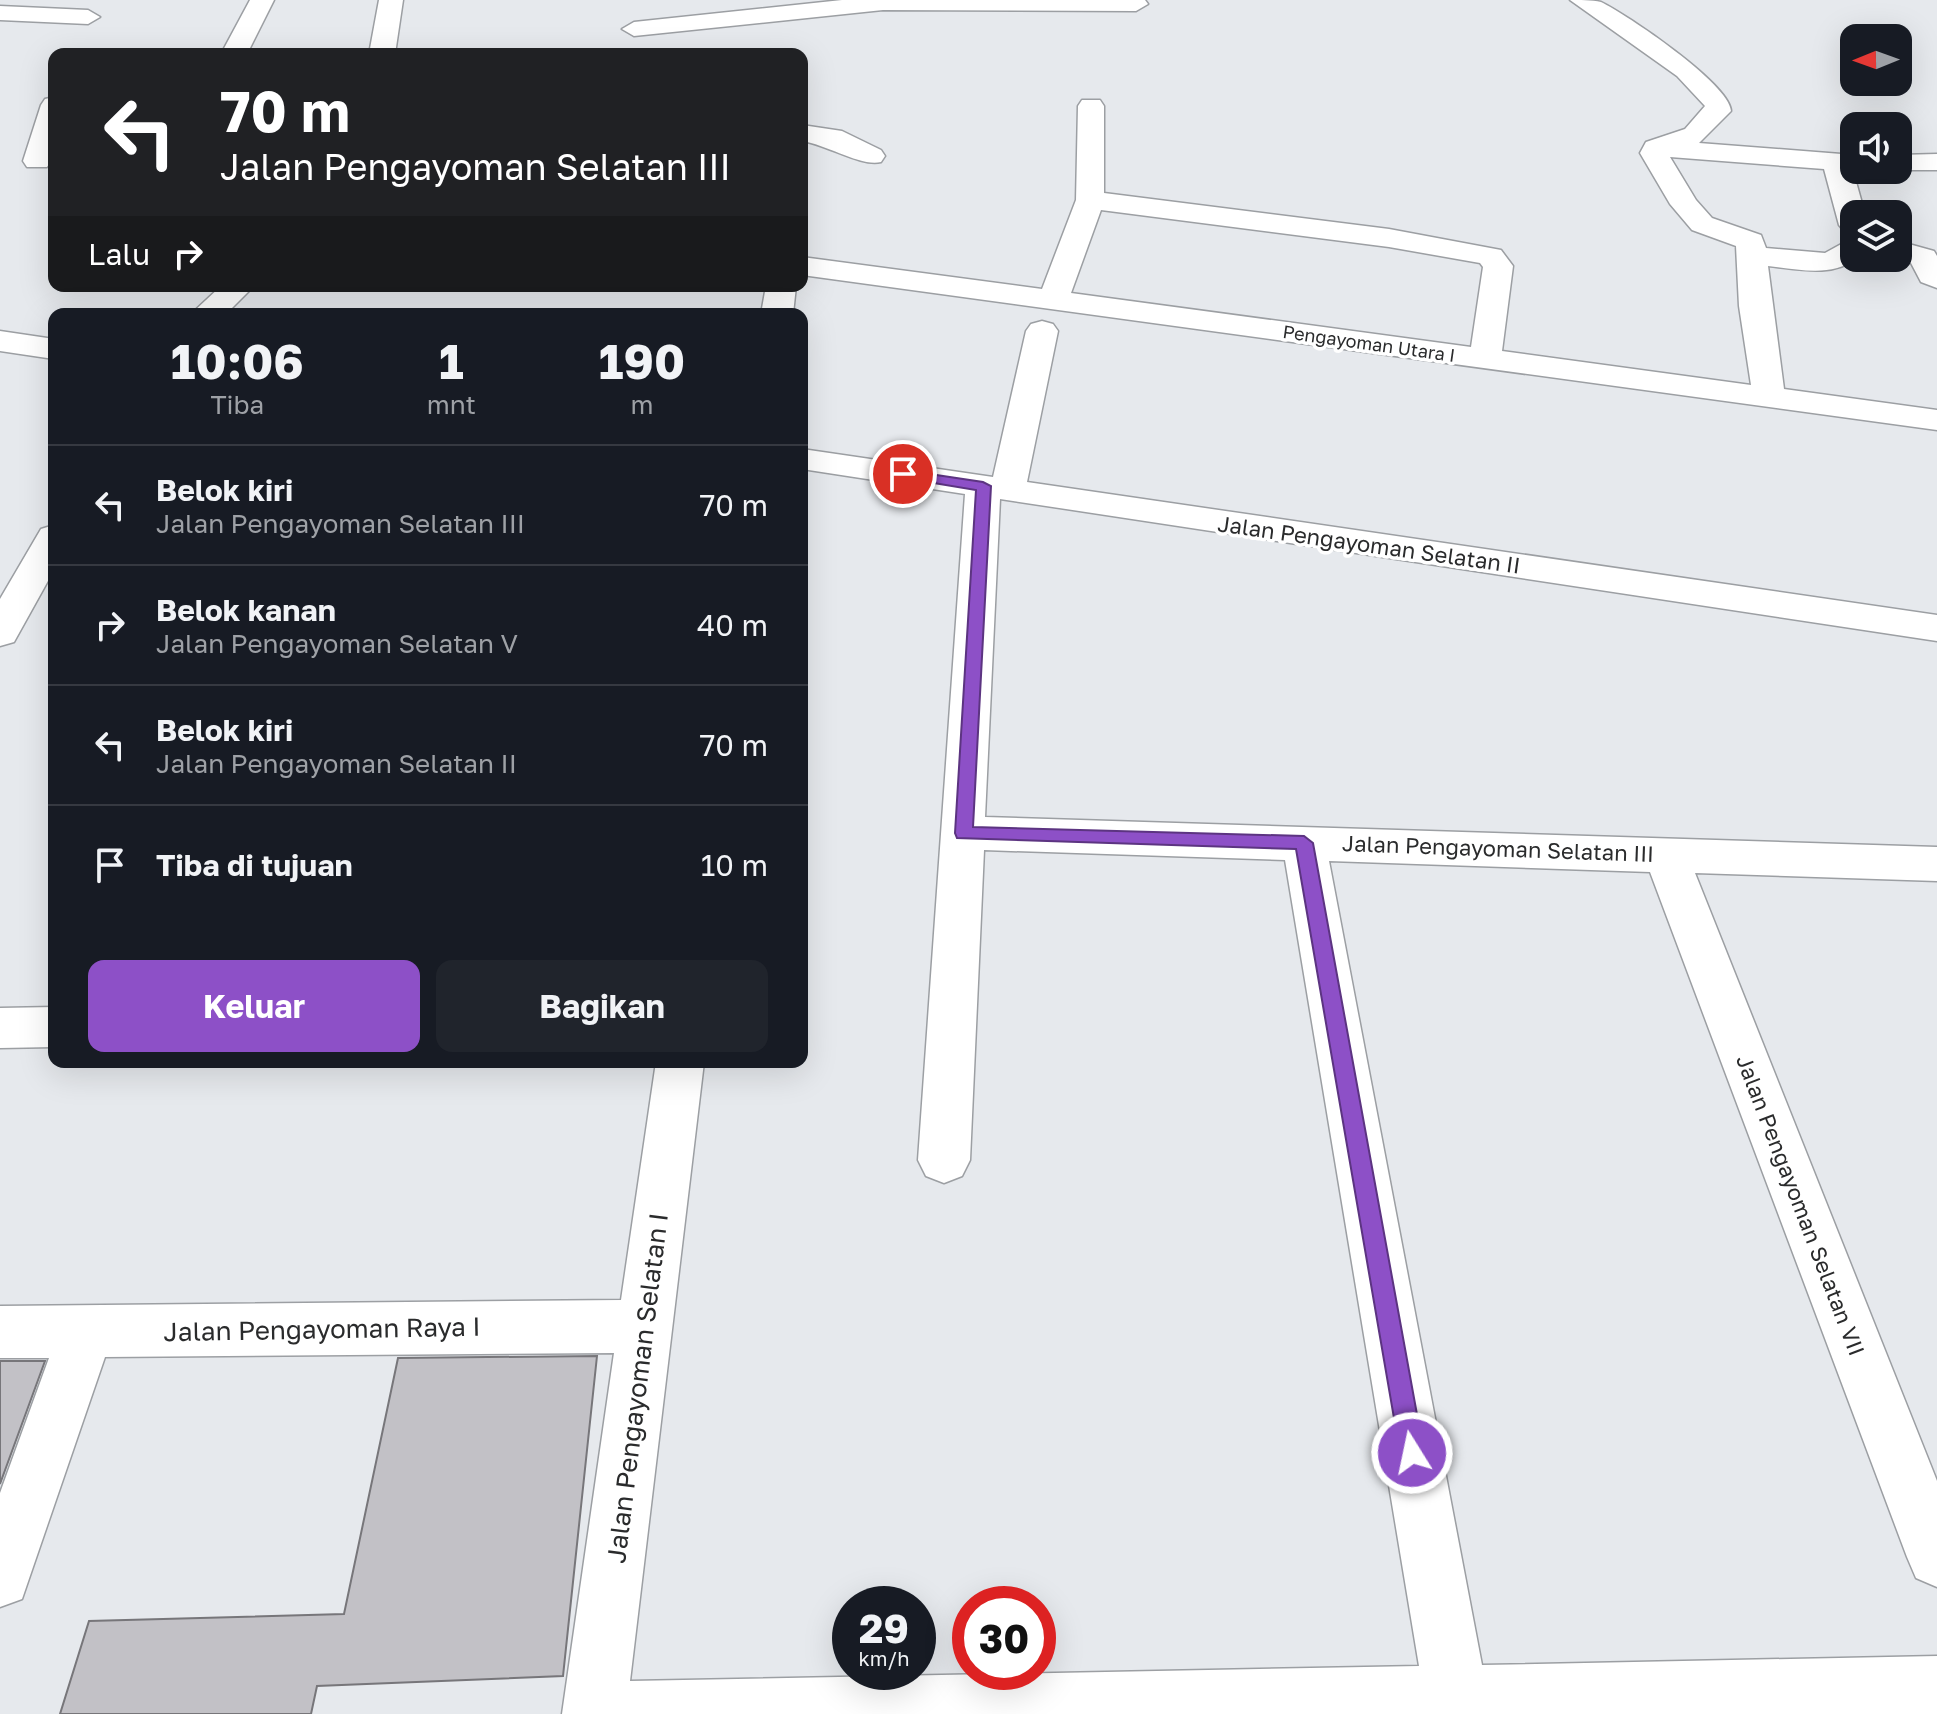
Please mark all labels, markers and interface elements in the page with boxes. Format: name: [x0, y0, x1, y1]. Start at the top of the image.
north arrow: [1840, 24, 1912, 96]
map controls: [1840, 24, 1912, 272]
text: 70 m: [220, 77, 350, 144]
icon: left: [88, 80, 192, 184]
button: sound: [1840, 112, 1912, 184]
text: Jalan Pengayoman Selatan III: [220, 145, 731, 188]
button: layers: [1840, 200, 1912, 272]
icon: right: [166, 232, 210, 276]
text: Lalu: [88, 236, 150, 272]
street label: Pengayoman Utara I: [1281, 320, 1457, 366]
text: 10:06: [171, 332, 304, 390]
text: 1: [439, 332, 464, 390]
text: 190: [599, 332, 685, 390]
text: Tiba: [210, 389, 264, 420]
text: mnt: [427, 389, 476, 420]
text: m: [630, 389, 653, 420]
pin: [869, 440, 937, 508]
icon: arrive: [881, 452, 925, 496]
text: Belok kiri: [156, 472, 293, 508]
icon: left: [88, 483, 132, 527]
text: 70 m: [699, 487, 768, 523]
text: Jalan Pengayoman Selatan III: [156, 508, 525, 539]
street label: Jalan Pengayoman Selatan II: [1216, 509, 1522, 579]
text: Belok kanan: [156, 592, 336, 628]
icon: right: [88, 603, 132, 647]
text: 40 m: [697, 607, 768, 643]
text: Jalan Pengayoman Selatan V: [156, 628, 518, 659]
text: Belok kiri: [156, 712, 293, 748]
icon: left: [88, 723, 132, 767]
text: 70 m: [699, 727, 768, 763]
text: Jalan Pengayoman Selatan II: [156, 748, 517, 779]
street label: Jalan Pengayoman Selatan III: [1342, 829, 1654, 867]
icon: arrive: [88, 843, 132, 887]
text: Tiba di tujuan: [156, 847, 353, 883]
text: 10 m: [701, 847, 768, 883]
button: Keluar: [88, 960, 420, 1052]
button: Bagikan: [436, 960, 768, 1052]
street label: Jalan Pengayoman Selatan VII: [1731, 1051, 1871, 1359]
street label: Jalan Pengayoman Selatan I: [600, 1211, 674, 1565]
street label: Jalan Pengayoman Raya I: [163, 1311, 481, 1347]
position arrow: [1370, 1411, 1454, 1495]
speed limit sign: 30: [952, 1586, 1056, 1690]
text: 29: [859, 1604, 909, 1652]
text: km/h: [859, 1646, 909, 1670]

